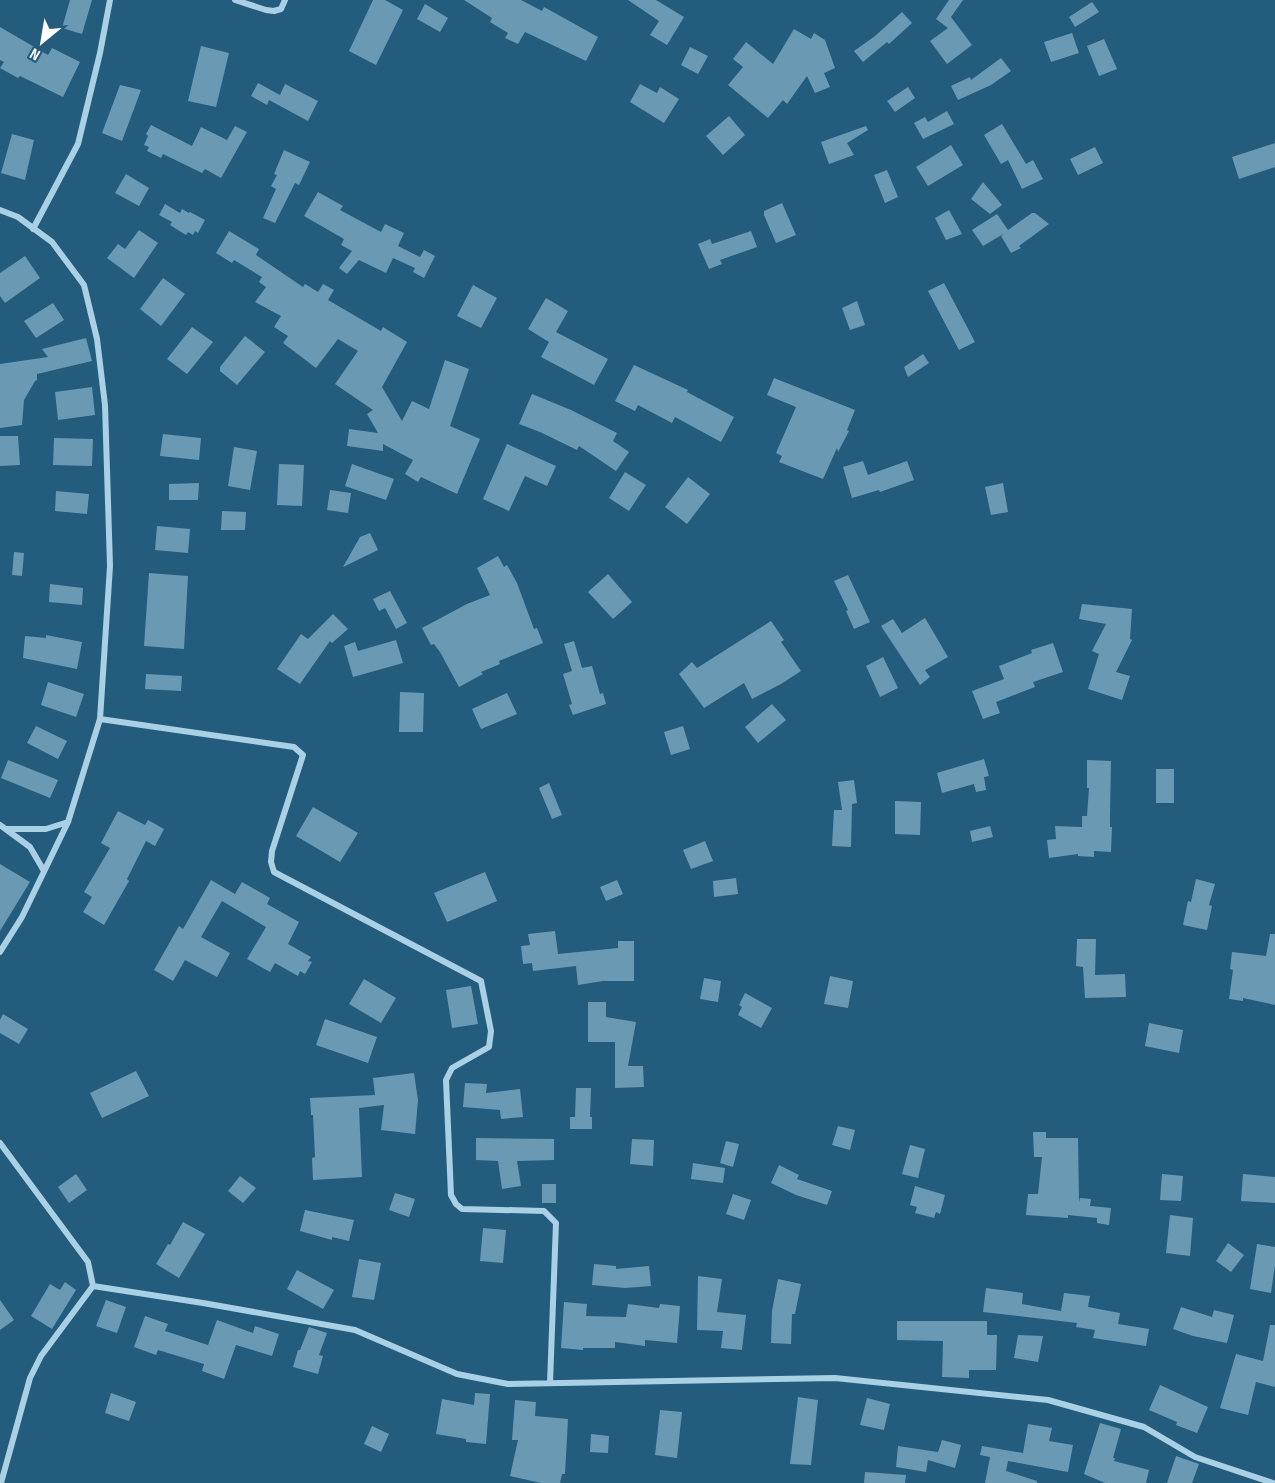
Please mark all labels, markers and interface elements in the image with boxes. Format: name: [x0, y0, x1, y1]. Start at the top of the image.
north arrow: [12, 12, 72, 72]
text: N: [27, 43, 44, 64]

